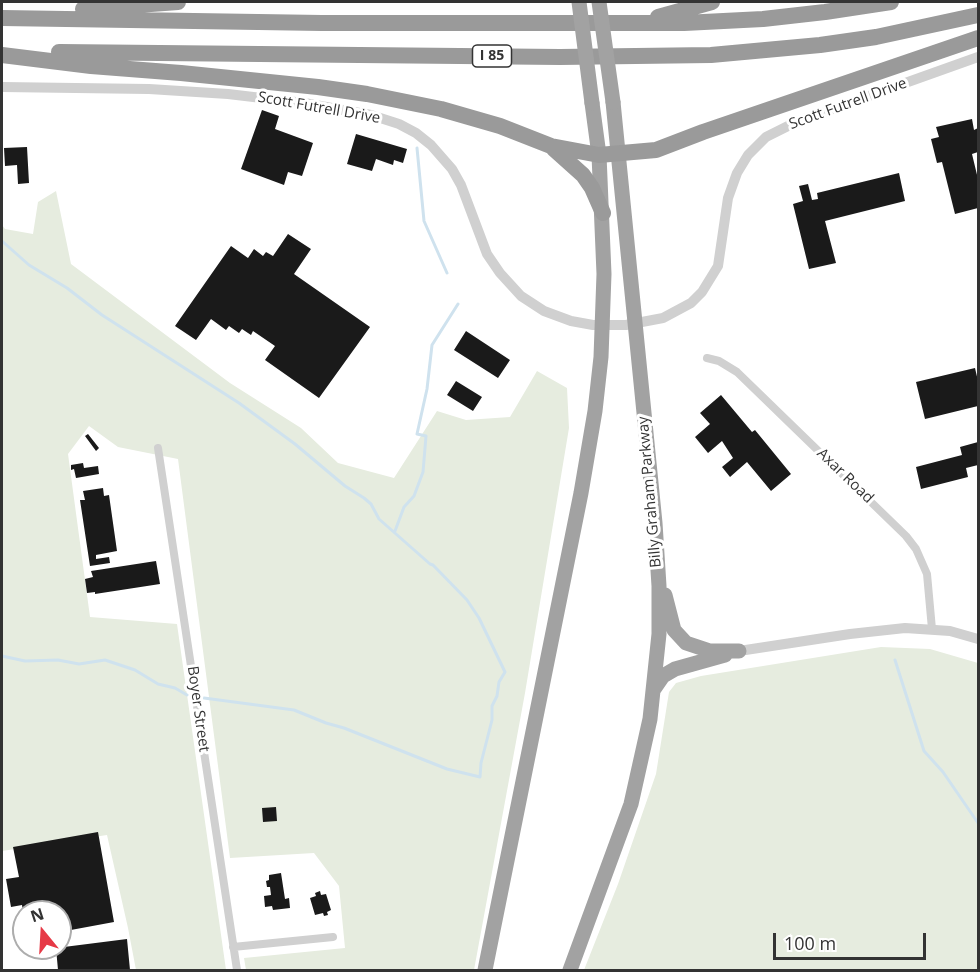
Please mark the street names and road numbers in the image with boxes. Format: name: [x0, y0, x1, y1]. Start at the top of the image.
road number: I 85: [472, 45, 512, 67]
street label: Scott Futrell Drive: [787, 74, 909, 134]
street label: Scott Futrell Drive: [256, 88, 382, 128]
street label: Billy Graham Parkway: [634, 416, 666, 568]
street label: Axar Road: [813, 445, 877, 507]
street label: Boyer Street: [183, 665, 213, 753]

